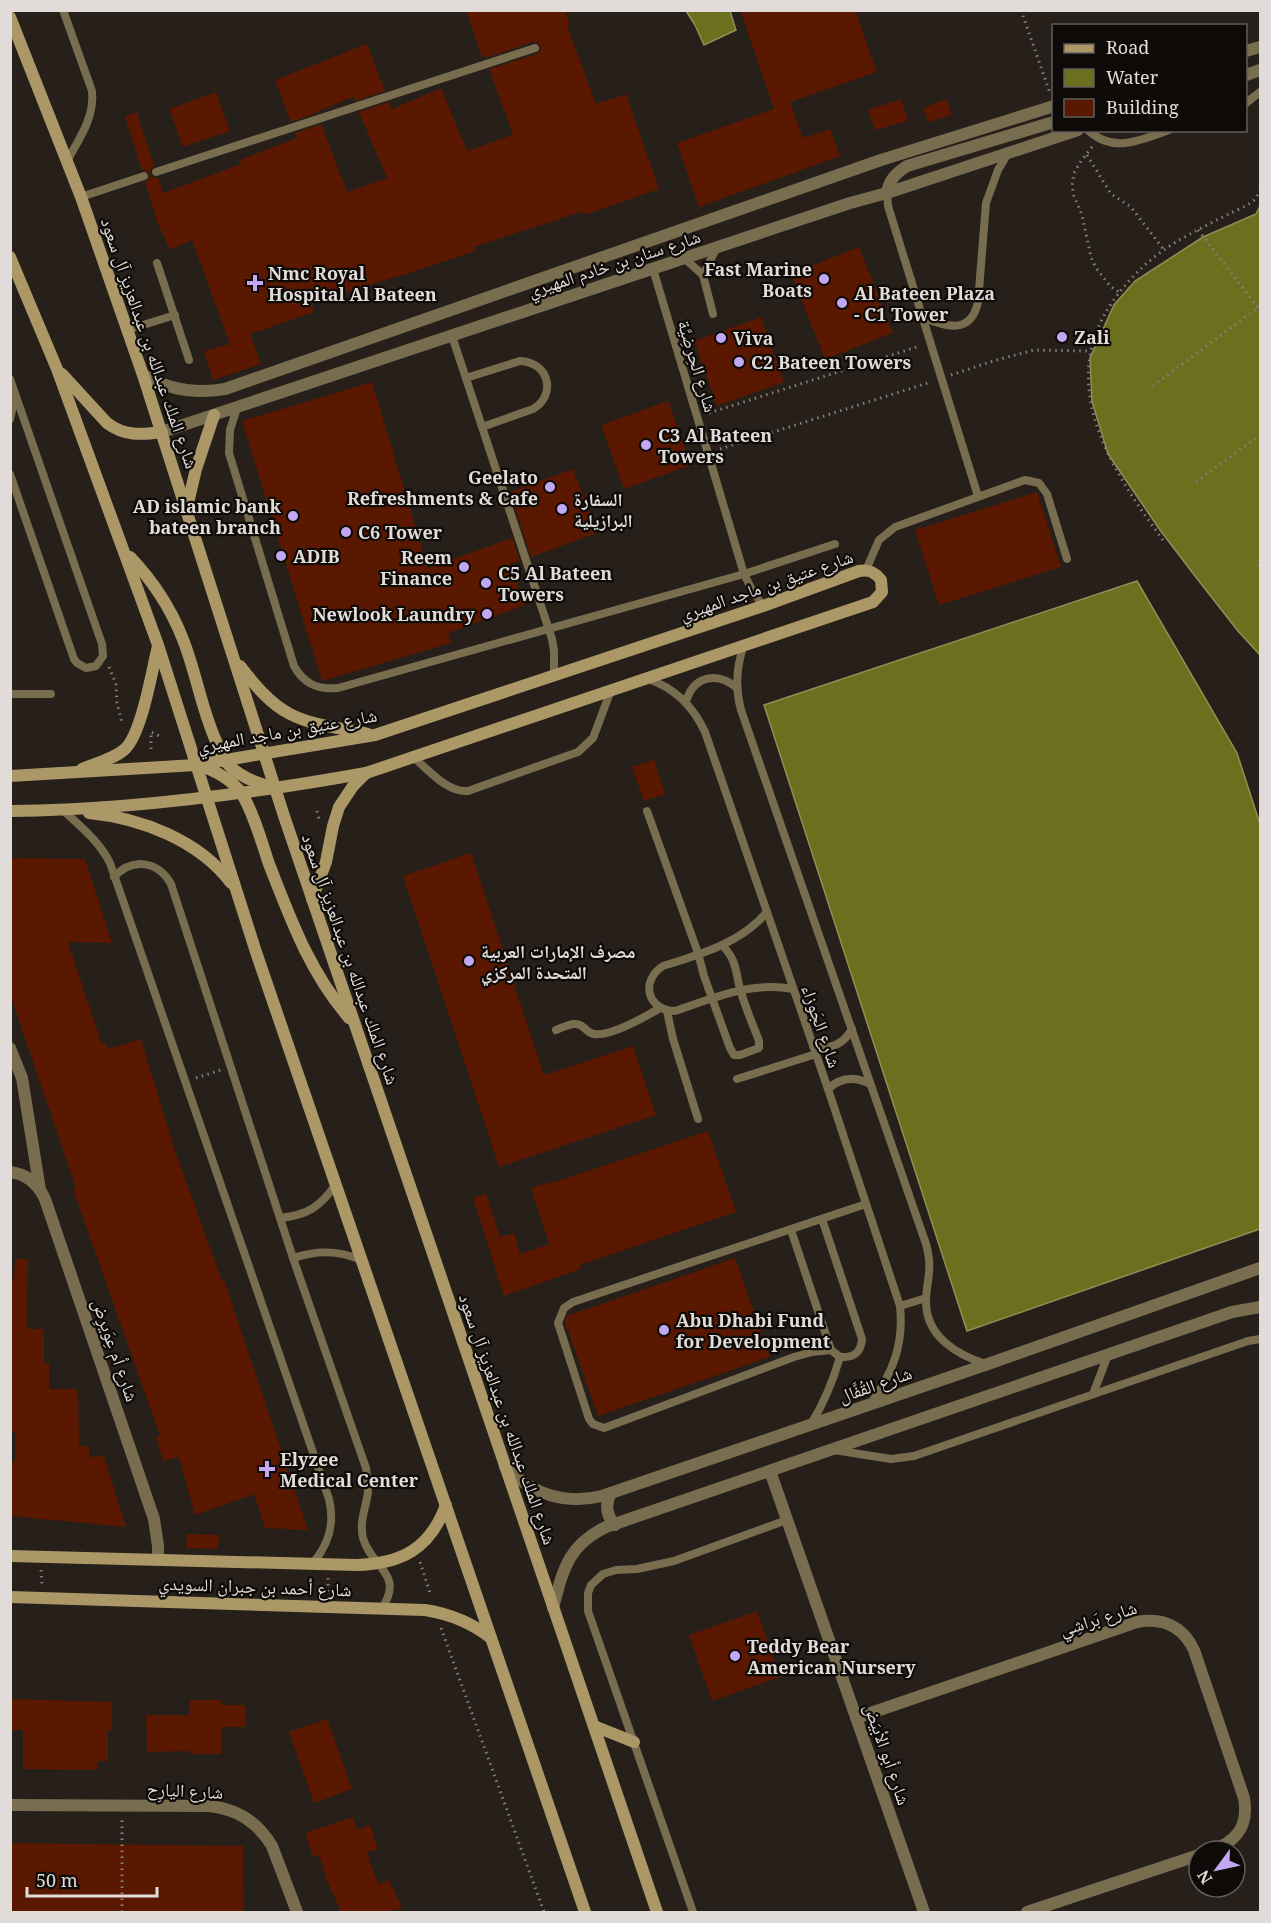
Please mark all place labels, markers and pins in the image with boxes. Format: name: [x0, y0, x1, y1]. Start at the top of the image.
place label: Fast Marine Boats: [704, 257, 812, 302]
place label: Nmc Royal Hospital Al Bateen: [268, 261, 437, 306]
marker: Fast Marine Boats: [817, 272, 831, 286]
marker: Nmc Royal Hospital Al Bateen: [246, 274, 264, 292]
place label: Al Bateen Plaza - C1 Tower: [854, 281, 995, 326]
marker: Al Bateen Plaza - C1 Tower: [835, 296, 849, 310]
place label: Zali: [1074, 325, 1110, 349]
place label: Viva: [733, 326, 774, 350]
marker: Zali: [1055, 330, 1069, 344]
marker: Viva: [714, 331, 728, 345]
place label: C2 Bateen Towers: [751, 350, 912, 374]
marker: C2 Bateen Towers: [732, 355, 746, 369]
place label: C3 Al Bateen Towers: [658, 423, 772, 468]
marker: C3 Al Bateen Towers: [639, 438, 653, 452]
place label: Geelato Refreshments & Cafe: [347, 465, 538, 510]
marker: Geelato Refreshments & Cafe: [543, 480, 557, 494]
place label: السفارة البرازيلية: [574, 487, 633, 532]
place label: AD islamic bank bateen branch: [133, 494, 282, 539]
marker: السفارة البرازيلية: [555, 502, 569, 516]
marker: AD islamic bank bateen branch: [286, 509, 300, 523]
place label: C6 Tower: [358, 520, 443, 544]
marker: C6 Tower: [339, 525, 353, 539]
place label: ADIB: [293, 544, 340, 568]
place label: Reem Finance: [380, 545, 452, 590]
marker: ADIB: [274, 549, 288, 563]
marker: Reem Finance: [457, 560, 471, 574]
place label: C5 Al Bateen Towers: [498, 561, 612, 606]
marker: C5 Al Bateen Towers: [479, 576, 493, 590]
place label: Newlook Laundry: [312, 602, 476, 626]
marker: Newlook Laundry: [480, 607, 494, 621]
place label: مصرف الإمارات العربية المتحدة المركزي: [481, 939, 636, 987]
marker: مصرف الإمارات العربية المتحدة المركزي: [462, 954, 476, 968]
place label: Abu Dhabi Fund for Development: [676, 1308, 830, 1353]
marker: Abu Dhabi Fund for Development: [657, 1323, 671, 1337]
place label: Elyzee Medical Center: [280, 1447, 419, 1492]
marker: Elyzee Medical Center: [258, 1460, 276, 1478]
place label: Teddy Bear American Nursery: [747, 1634, 916, 1679]
marker: Teddy Bear American Nursery: [728, 1649, 742, 1663]

